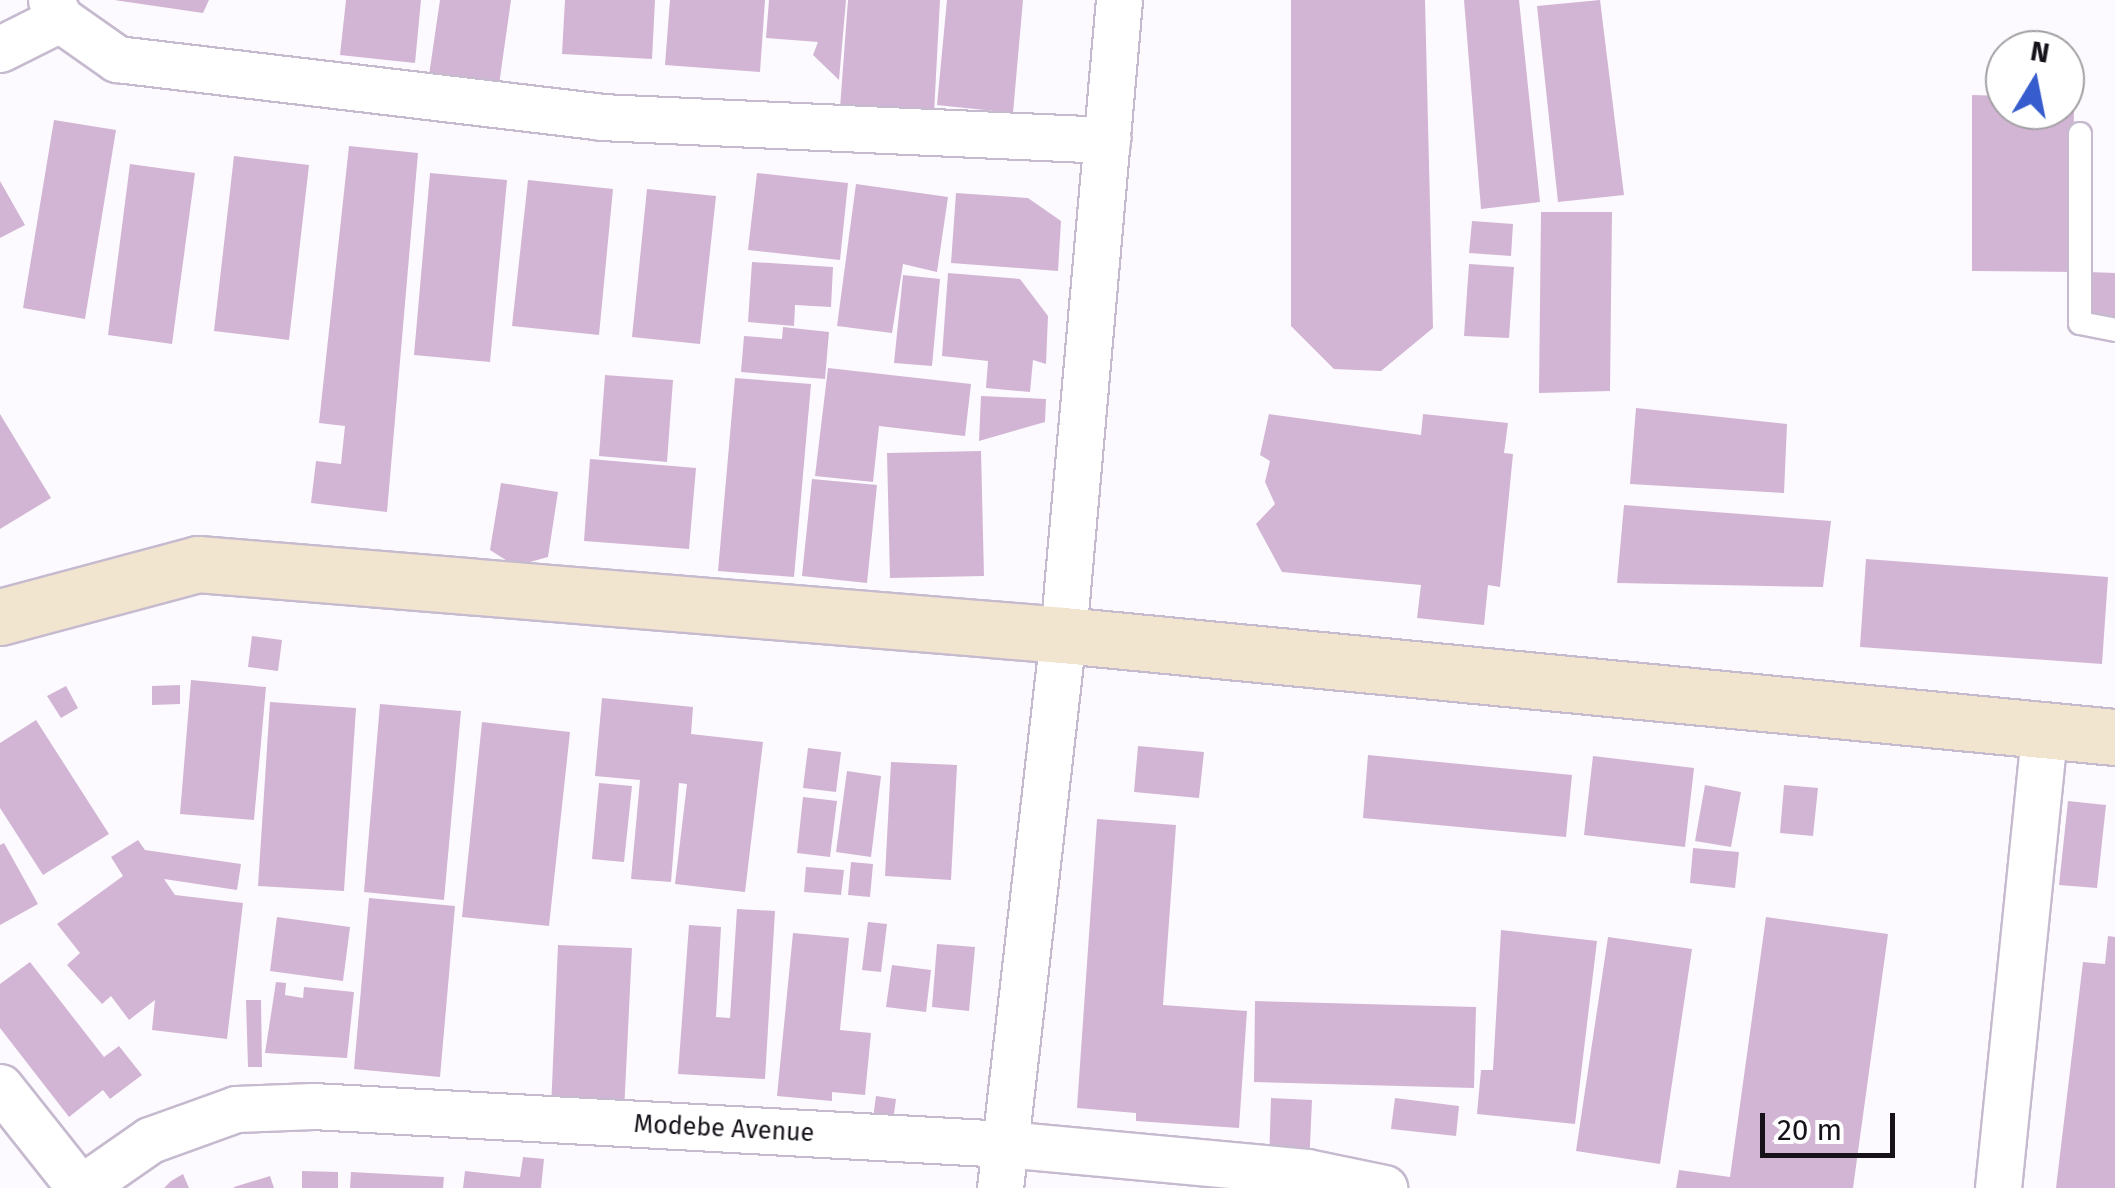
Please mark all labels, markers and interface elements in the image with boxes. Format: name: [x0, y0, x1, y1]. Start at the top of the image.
north arrow: [1985, 30, 2085, 130]
text: N: [2028, 34, 2052, 70]
scale bar: [1765, 1093, 1900, 1155]
street label: Modebe Avenue: [633, 1109, 815, 1149]
text: 20 m: [1777, 1112, 1842, 1148]

